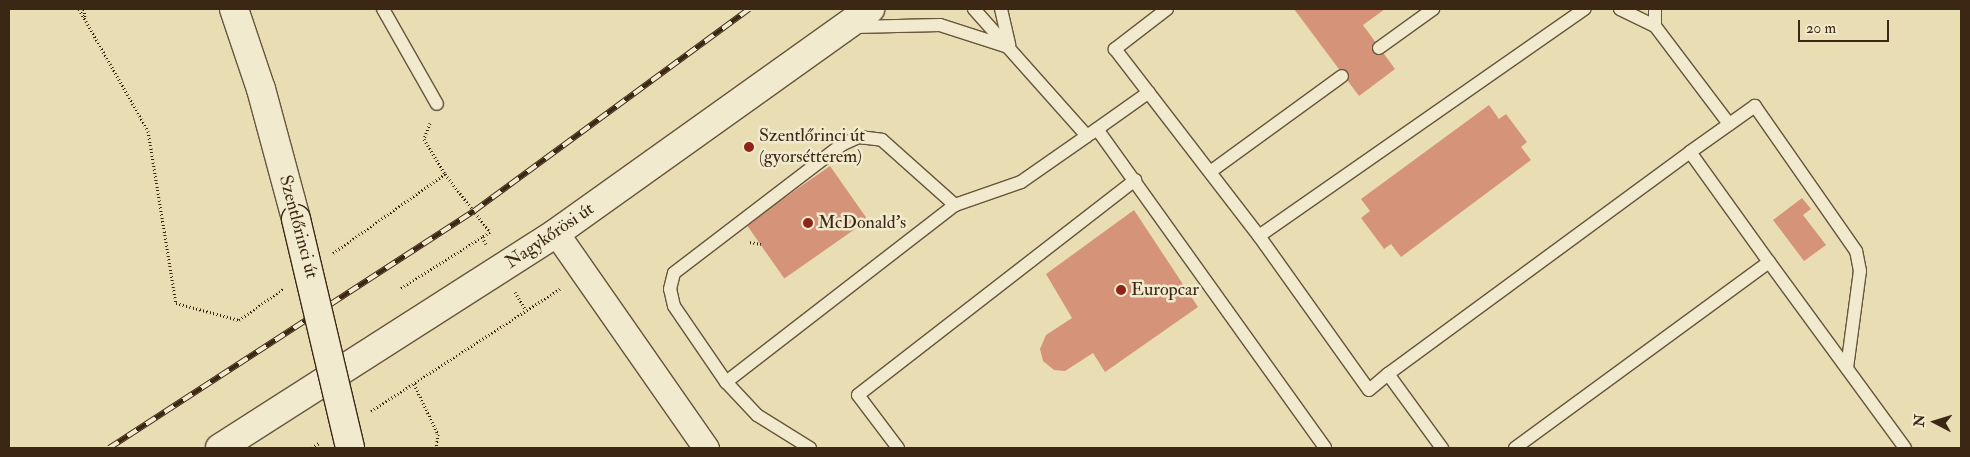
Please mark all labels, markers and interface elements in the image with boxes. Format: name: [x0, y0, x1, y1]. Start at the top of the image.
scale bar: [1800, 10, 1891, 42]
text: 20 m: [1806, 19, 1836, 38]
place label: Szentlőrinci út (gyorsétterem): [759, 126, 865, 168]
marker: Szentlőrinci út (gyorsétterem): [743, 141, 755, 153]
street label: Szentlőrinci út: [274, 173, 322, 281]
street label: Nagykőrösi út: [502, 198, 598, 274]
place label: McDonald's: [818, 212, 906, 234]
marker: McDonald's: [802, 217, 814, 229]
place label: Europcar: [1131, 279, 1199, 301]
marker: Europcar: [1115, 284, 1127, 296]
north arrow: [1910, 397, 1960, 447]
text: N: [1911, 414, 1929, 428]

